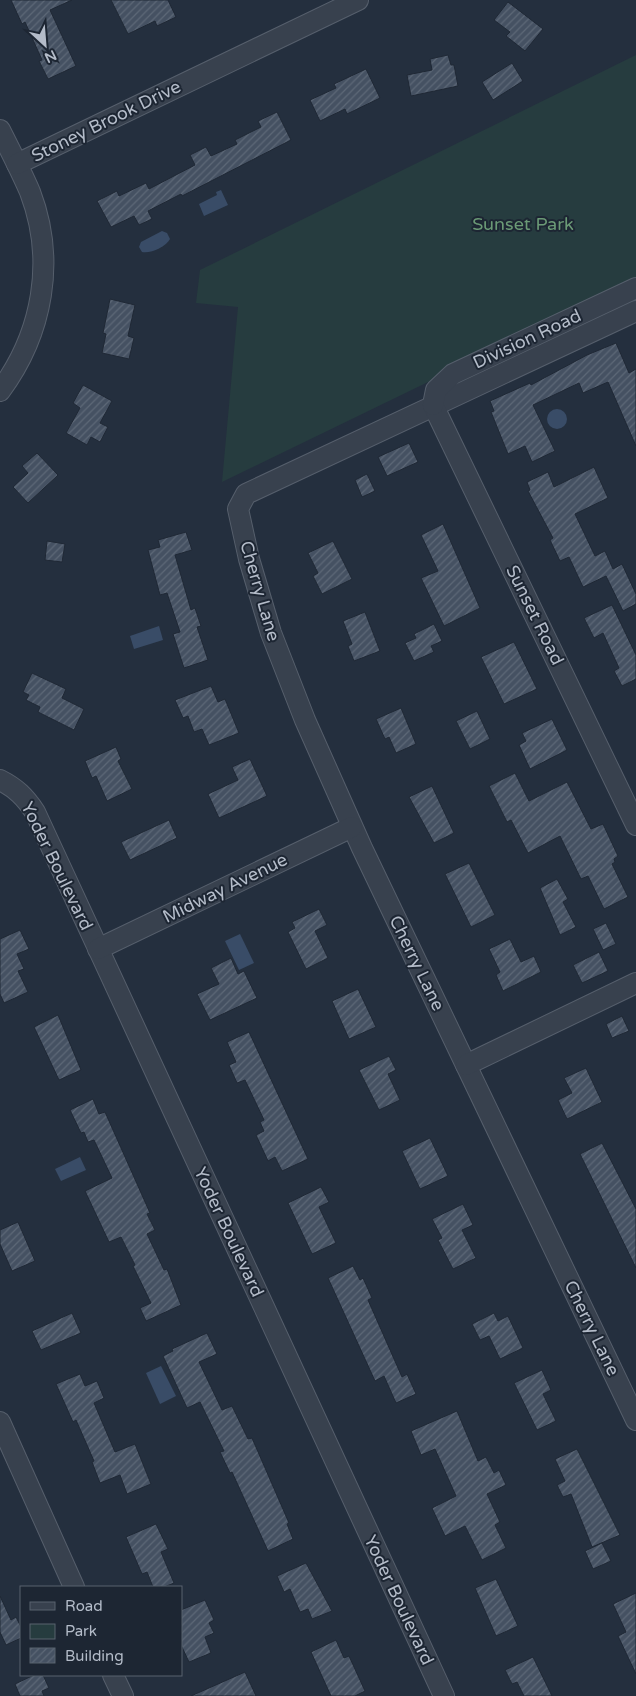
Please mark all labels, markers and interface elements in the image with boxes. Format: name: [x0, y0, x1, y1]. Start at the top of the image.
north arrow: [20, 20, 70, 70]
text: N: [42, 46, 59, 66]
street label: Stoney Brook Drive: [28, 75, 184, 167]
park label: Sunset Park: [472, 213, 574, 235]
street label: Division Road: [469, 304, 585, 374]
street label: Cherry Lane: [235, 538, 285, 644]
street label: Sunset Road: [501, 561, 569, 669]
street label: Yoder Boulevard: [16, 798, 98, 934]
street label: Midway Avenue: [159, 848, 291, 928]
street label: Cherry Lane: [384, 912, 450, 1014]
street label: Yoder Boulevard: [189, 1164, 269, 1300]
street label: Cherry Lane: [559, 1277, 625, 1379]
street label: Yoder Boulevard: [359, 1532, 439, 1668]
legend: [20, 1586, 182, 1676]
text: Road: [65, 1597, 103, 1615]
text: Park: [65, 1622, 97, 1640]
text: Building: [65, 1647, 124, 1665]

